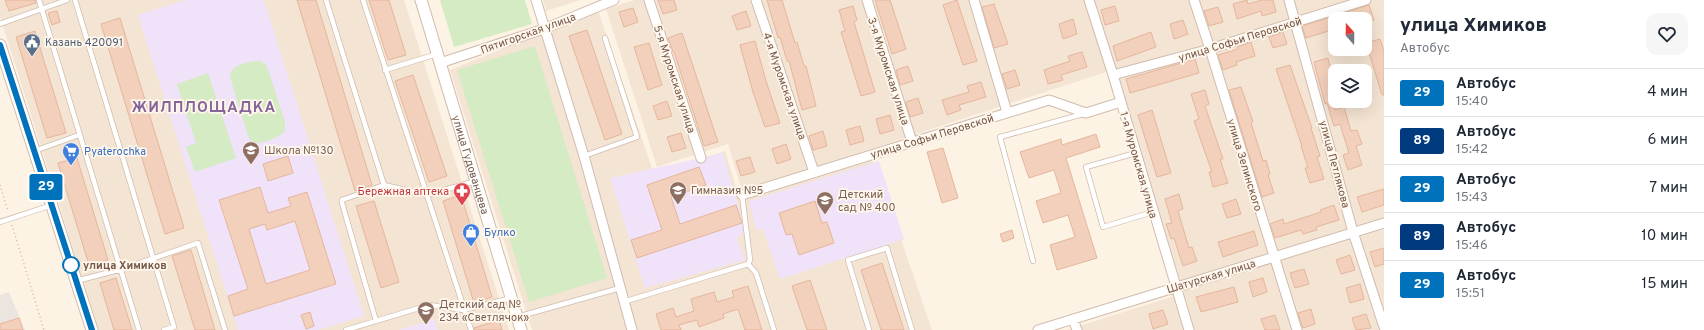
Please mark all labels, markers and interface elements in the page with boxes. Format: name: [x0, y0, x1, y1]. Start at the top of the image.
street label: Пятигорская улица: [479, 10, 578, 58]
north arrow: [1328, 12, 1372, 56]
map controls: [1328, 12, 1372, 108]
button: heart: [1646, 13, 1688, 55]
text: улица Химиков: [1400, 14, 1547, 38]
street label: улица Софьи Перовской: [1177, 15, 1304, 65]
street label: 3-я Муромская улица: [864, 16, 912, 127]
street label: 5-я Муромская улица: [650, 24, 698, 135]
street label: 4-я Муромская улица: [759, 31, 809, 142]
public building icon: Казань 420091: [22, 32, 42, 57]
place label: Казань 420091: [45, 36, 123, 50]
text: Автобус: [1400, 41, 1450, 57]
button: layers: [1328, 64, 1372, 108]
text: Автобус: [1456, 75, 1516, 94]
text: 4 мин: [1647, 83, 1688, 102]
text: 29: [1413, 84, 1431, 101]
text: 15:40: [1456, 94, 1488, 110]
district label: ЖИЛПЛОЩАДКА: [132, 99, 276, 118]
street label: 1-я Муромская улица: [1116, 110, 1160, 220]
street label: улица Софьи Перовской: [869, 112, 996, 162]
street label: улица Гудованцева: [448, 114, 492, 216]
street label: улица Зелинского: [1223, 117, 1265, 213]
street label: улица Петлякова: [1316, 119, 1352, 210]
text: Автобус: [1456, 123, 1516, 142]
text: 6 мин: [1648, 131, 1688, 150]
text: 89: [1413, 132, 1431, 149]
school or university icon: Школа №130: [241, 140, 261, 165]
supermarket icon: Pyaterochka: [61, 141, 81, 166]
text: 15:42: [1456, 142, 1488, 158]
place label: Школа №130: [264, 144, 334, 158]
place label: Pyaterochka: [84, 145, 146, 159]
text: Автобус: [1456, 171, 1516, 190]
line badge: 29: [28, 174, 64, 200]
text: 29: [37, 178, 55, 195]
text: 7 мин: [1649, 179, 1688, 198]
school or university icon: Гимназия №5: [668, 180, 688, 205]
text: 29: [1413, 180, 1431, 197]
pharmacy icon: Бережная аптека: [452, 181, 472, 206]
place label: Гимназия №5: [691, 184, 764, 198]
place label: Бережная аптека: [358, 185, 449, 199]
place label: Детский сад № 400: [838, 188, 896, 215]
school or university icon: Детский сад № 400: [815, 190, 835, 215]
text: 15:43: [1456, 190, 1488, 206]
text: Автобус: [1456, 219, 1516, 238]
shop icon: Булко: [461, 222, 481, 247]
place label: Булко: [484, 226, 516, 240]
text: 10 мин: [1641, 227, 1688, 246]
text: 89: [1413, 228, 1431, 245]
text: 15:46: [1456, 238, 1488, 254]
marker: улица Химиков: [62, 256, 80, 274]
street label: Шатурская улица: [1165, 257, 1258, 297]
place label: улица Химиков: [83, 259, 167, 273]
text: Автобус: [1456, 267, 1516, 286]
text: 15 мин: [1642, 275, 1688, 294]
text: 29: [1413, 276, 1431, 293]
text: 15:51: [1456, 286, 1485, 302]
place label: Детский сад № 234 «Светлячок»: [439, 298, 529, 325]
school or university icon: Детский сад № 234 «Светлячок»: [416, 300, 436, 325]

